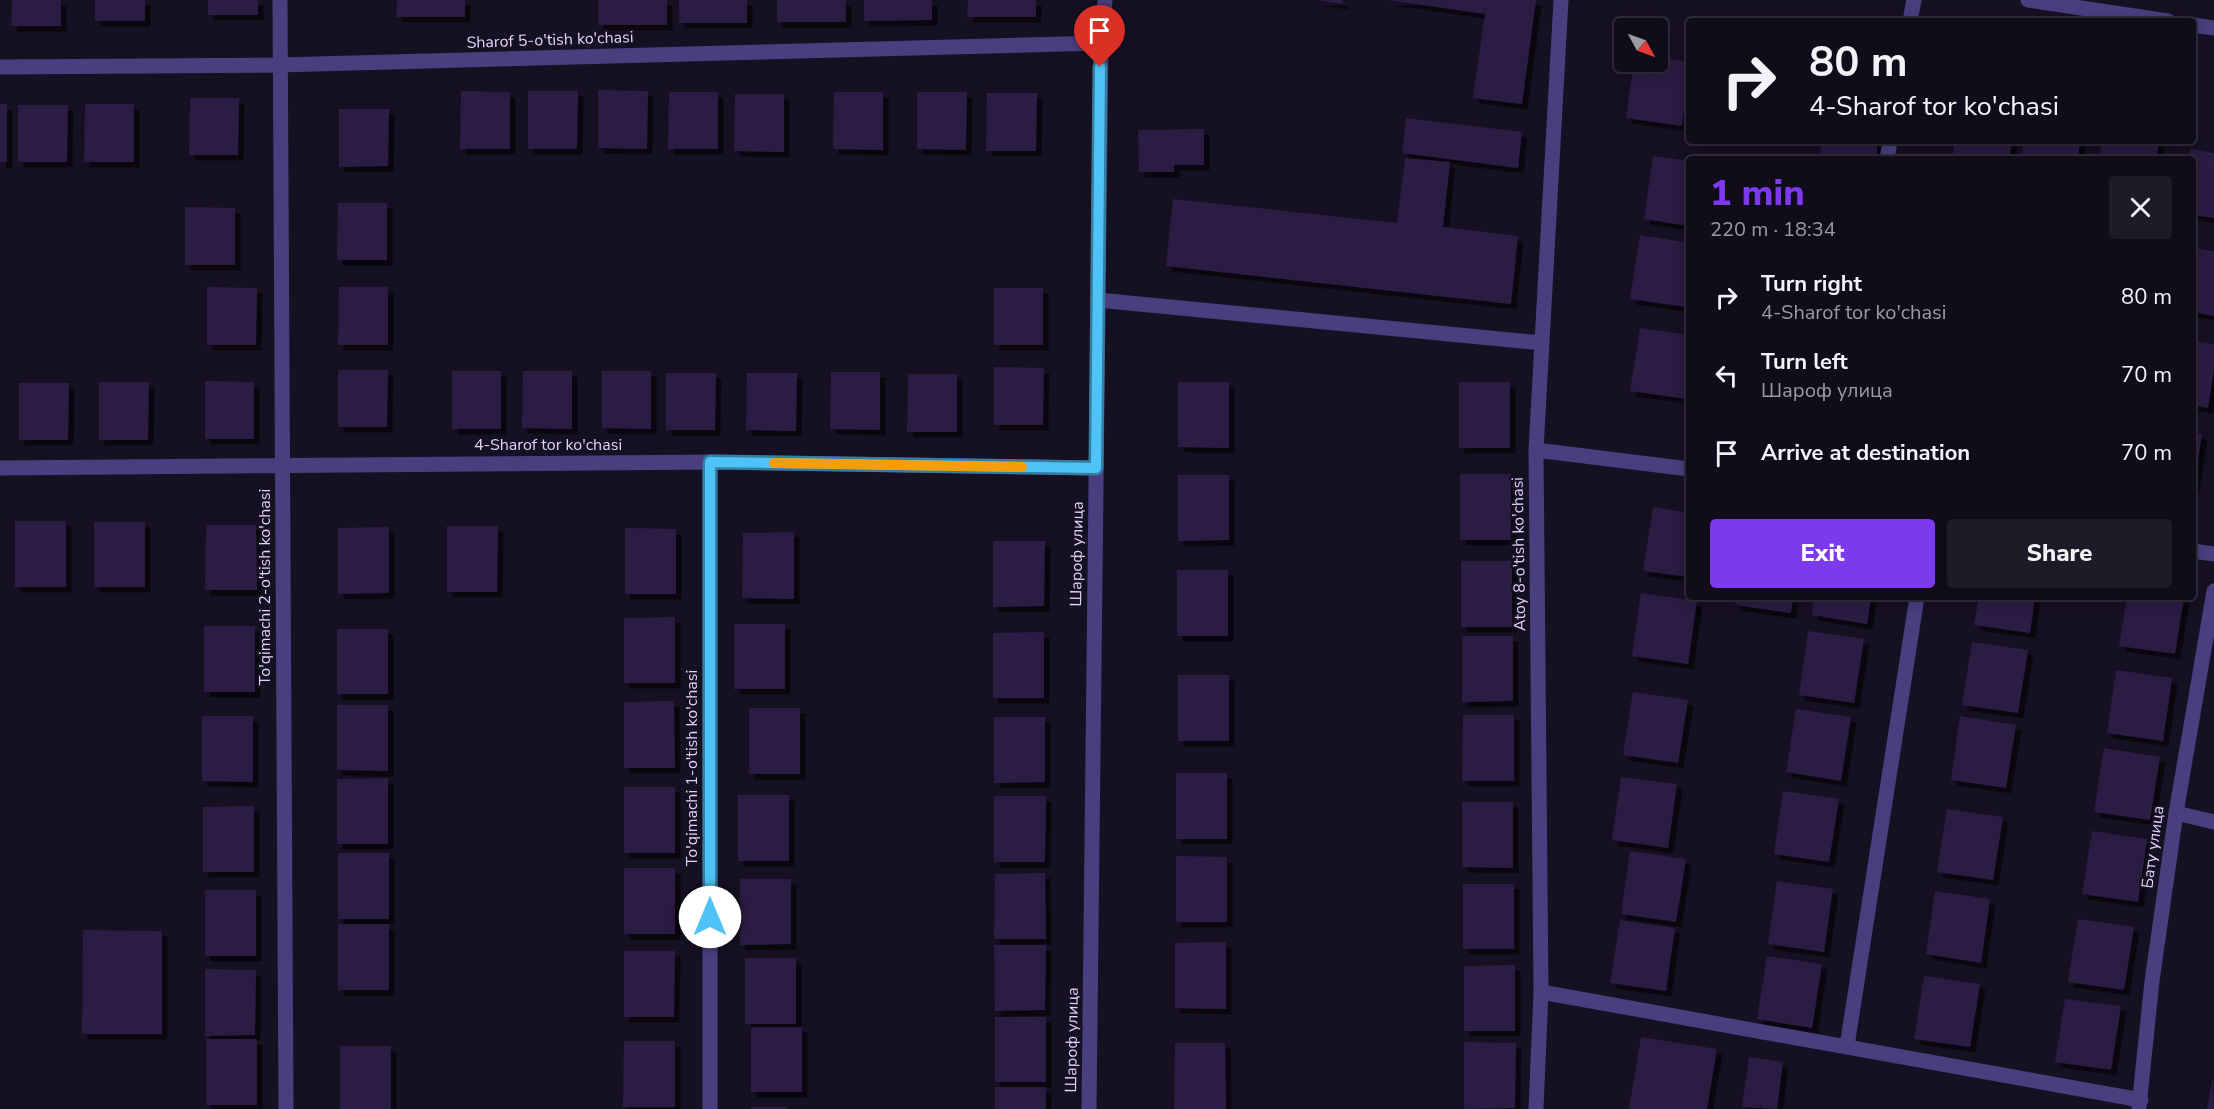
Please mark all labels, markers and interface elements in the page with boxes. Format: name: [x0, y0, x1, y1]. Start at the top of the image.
pin: [1074, 5, 1125, 67]
icon: arrive: [1083, 14, 1116, 47]
north arrow: [1614, 18, 1668, 72]
map controls: [1614, 18, 1668, 72]
street label: Sharof 5-o'tish ko'chasi: [466, 26, 634, 54]
text: 80 m: [1809, 34, 1908, 91]
icon: right: [1710, 42, 1788, 120]
text: 4-Sharof tor ko'chasi: [1809, 88, 2059, 125]
text: 1 min: [1710, 169, 1805, 218]
button: close: [2109, 176, 2172, 239]
text: 220 m · 18:34: [1710, 216, 1836, 243]
text: Turn right: [1761, 269, 1862, 299]
icon: right: [1710, 281, 1743, 314]
text: 80 m: [2121, 282, 2172, 312]
text: 4-Sharof tor ko'chasi: [1761, 299, 1946, 326]
text: Turn left: [1761, 347, 1848, 377]
icon: left: [1710, 359, 1743, 392]
text: 70 m: [2121, 360, 2172, 390]
text: Шароф улица: [1761, 377, 1893, 404]
street label: 4-Sharof tor ko'chasi: [474, 434, 622, 456]
icon: arrive: [1710, 437, 1743, 470]
text: Arrive at destination: [1761, 438, 1970, 468]
text: 70 m: [2121, 438, 2172, 468]
street label: Atoy 8-o'tish ko'chasi: [1507, 477, 1531, 631]
street label: To'qimachi 2-o'tish ko'chasi: [254, 489, 276, 685]
street label: Шароф улица: [1065, 501, 1089, 607]
button: Exit: [1710, 519, 1935, 588]
button: Share: [1947, 519, 2172, 588]
street label: To'qimachi 1-o'tish ko'chasi: [681, 670, 703, 866]
street label: Бату улица: [2136, 804, 2170, 890]
position arrow: [678, 885, 742, 949]
street label: Шароф улица: [1060, 987, 1084, 1093]

